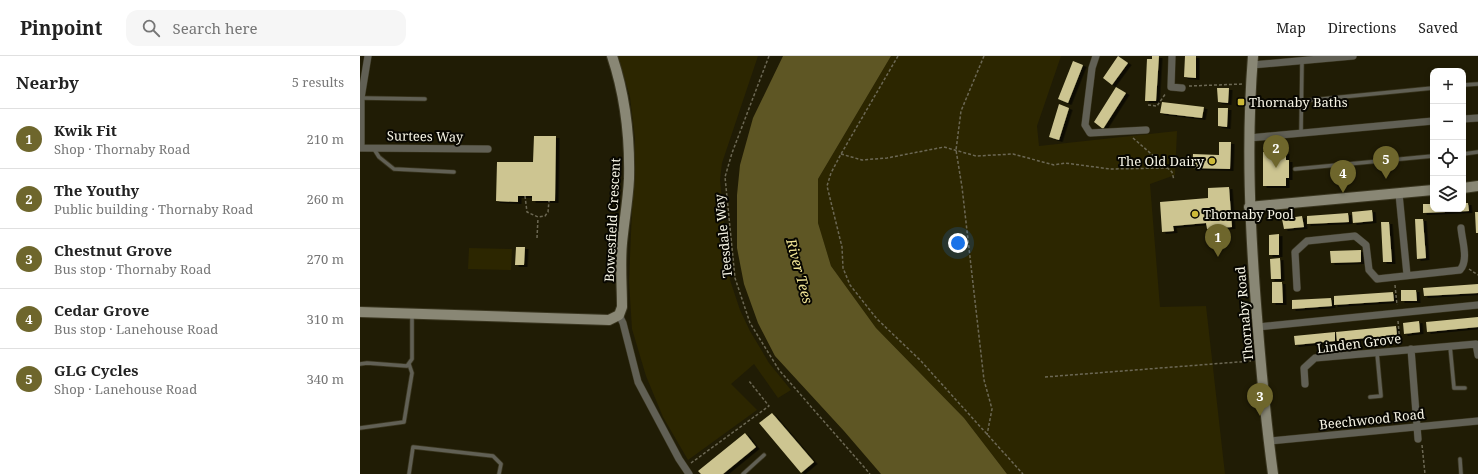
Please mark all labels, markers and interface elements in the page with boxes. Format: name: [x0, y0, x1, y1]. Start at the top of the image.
search box: [126, 10, 406, 46]
text: Pinpoint: [20, 15, 102, 41]
icon: search: [140, 17, 162, 39]
text: Search here: [172, 18, 258, 38]
text: Map: [1276, 18, 1306, 37]
text: Directions: [1328, 18, 1396, 37]
text: Saved: [1418, 18, 1458, 37]
map controls: [1430, 68, 1466, 212]
button: +: [1430, 68, 1466, 104]
text: Nearby: [16, 71, 79, 94]
text: 5 results: [292, 73, 344, 91]
place label: Thornaby Baths: [1249, 93, 1348, 111]
marker: Thornaby Baths: [1236, 97, 1246, 107]
button: −: [1430, 104, 1466, 140]
text: Kwik Fit: [54, 120, 117, 140]
street label: Surtees Way: [387, 126, 464, 146]
text: 1: [25, 130, 33, 148]
text: 210 m: [307, 130, 344, 148]
pin: 2: [1263, 135, 1289, 168]
text: Shop · Thornaby Road: [54, 140, 190, 158]
button: locate: [1430, 140, 1466, 176]
pin: 5: [1373, 146, 1399, 179]
place label: The Old Dairy: [1118, 152, 1205, 170]
marker: The Old Dairy: [1207, 156, 1217, 166]
street label: Bowesfield Crescent: [600, 157, 624, 283]
pin: 4: [1330, 160, 1356, 193]
button: layers: [1430, 176, 1466, 212]
text: The Youthy: [54, 180, 139, 200]
text: 2: [25, 190, 33, 208]
text: 260 m: [307, 190, 344, 208]
street label: Teesdale Way: [710, 193, 736, 279]
text: Public building · Thornaby Road: [54, 200, 253, 218]
place label: Thornaby Pool: [1203, 205, 1294, 223]
marker: Thornaby Pool: [1190, 209, 1200, 219]
pin: 1: [1205, 224, 1231, 257]
your location: [948, 233, 968, 253]
water label: River Tees: [782, 235, 818, 306]
text: Chestnut Grove: [54, 240, 172, 260]
text: 3: [25, 250, 33, 268]
text: 270 m: [307, 250, 344, 268]
text: Bus stop · Thornaby Road: [54, 260, 211, 278]
street label: Thornaby Road: [1231, 266, 1257, 362]
text: Cedar Grove: [54, 300, 149, 320]
text: 4: [25, 310, 33, 328]
text: 310 m: [307, 310, 344, 328]
text: Bus stop · Lanehouse Road: [54, 320, 218, 338]
street label: Linden Grove: [1316, 329, 1402, 357]
text: GLG Cycles: [54, 360, 139, 380]
text: 5: [25, 370, 33, 388]
text: 340 m: [307, 370, 344, 388]
text: Shop · Lanehouse Road: [54, 380, 197, 398]
pin: 3: [1247, 383, 1273, 416]
street label: Beechwood Road: [1318, 405, 1426, 433]

